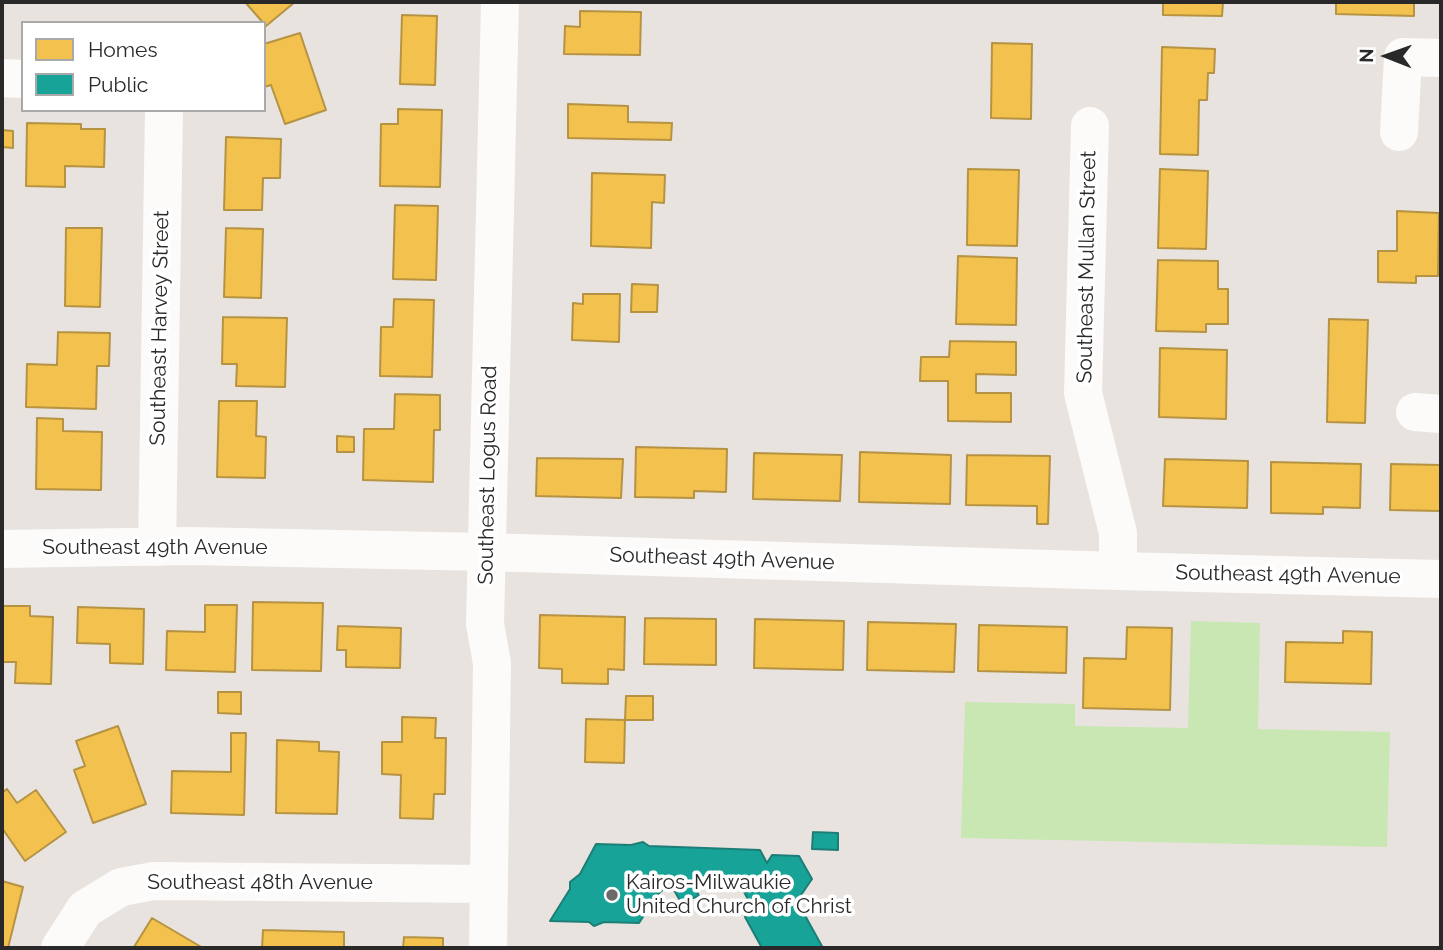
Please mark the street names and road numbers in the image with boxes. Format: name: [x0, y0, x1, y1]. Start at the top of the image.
street label: Southeast Mullan Street: [1072, 150, 1102, 384]
street label: Southeast Harvey Street: [145, 210, 175, 446]
street label: Southeast Logus Road: [473, 365, 503, 585]
street label: Southeast 49th Avenue: [42, 535, 268, 561]
street label: Southeast 49th Avenue: [609, 542, 835, 576]
street label: Southeast 49th Avenue: [1175, 560, 1401, 590]
street label: Southeast 48th Avenue: [147, 870, 373, 896]

